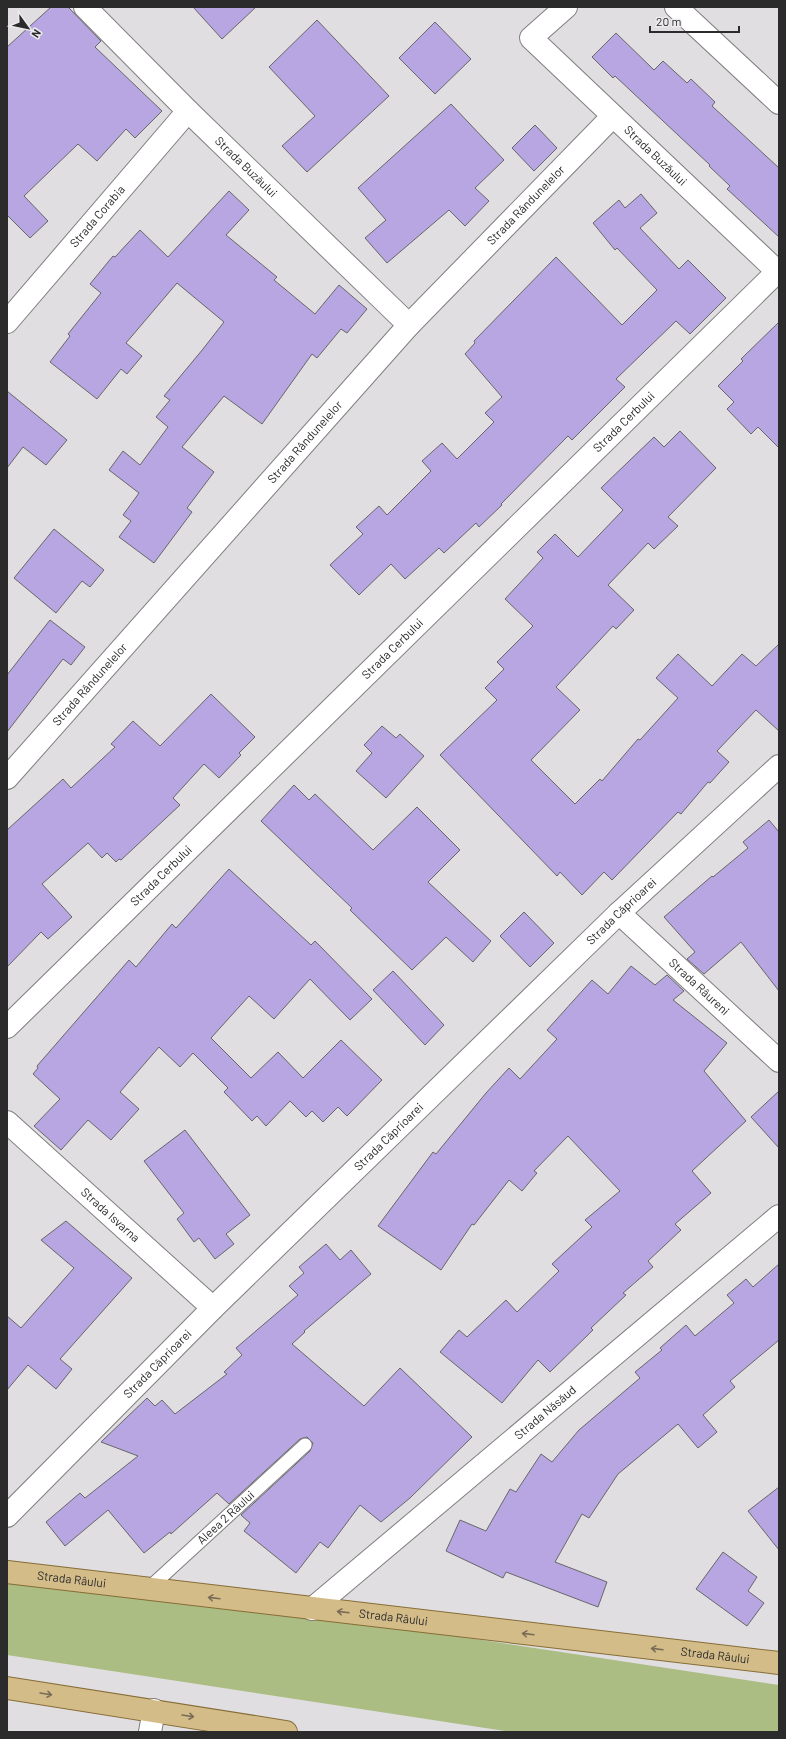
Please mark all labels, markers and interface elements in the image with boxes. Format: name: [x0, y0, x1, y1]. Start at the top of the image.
north arrow: [8, 8, 48, 48]
scale bar: [650, 8, 739, 34]
text: 20 m: [656, 14, 682, 28]
text: N: [29, 27, 44, 40]
street label: Strada Buzăului: [622, 122, 690, 188]
street label: Strada Buzăului: [213, 133, 281, 200]
street label: Strada Rândunelelor: [483, 161, 567, 247]
street label: Strada Corabia: [66, 182, 127, 250]
street label: Strada Cerbului: [590, 388, 657, 455]
street label: Strada Rândunelelor: [264, 397, 345, 486]
street label: Strada Cerbului: [358, 615, 425, 681]
street label: Strada Rândunelelor: [49, 639, 130, 728]
street label: Strada Cerbului: [127, 842, 194, 908]
street label: Strada Căprioarei: [583, 874, 659, 947]
street label: Strada Râureni: [667, 955, 733, 1018]
street label: Strada Căprioarei: [351, 1100, 426, 1173]
street label: Strada Isvarna: [79, 1184, 143, 1244]
street label: Strada Căprioarei: [120, 1326, 194, 1400]
street label: Strada Năsăud: [511, 1382, 578, 1442]
street label: Aleea 2 Râului: [194, 1487, 257, 1547]
street label: Strada Râului: [36, 1568, 107, 1590]
one-way arrow: [208, 1594, 221, 1601]
street label: Strada Râului: [358, 1606, 429, 1628]
one-way arrow: [337, 1609, 350, 1616]
one-way arrow: [522, 1630, 535, 1638]
street label: Strada Râului: [680, 1643, 750, 1665]
one-way arrow: [651, 1645, 664, 1653]
one-way arrow: [39, 1690, 52, 1698]
one-way arrow: [181, 1712, 194, 1720]

